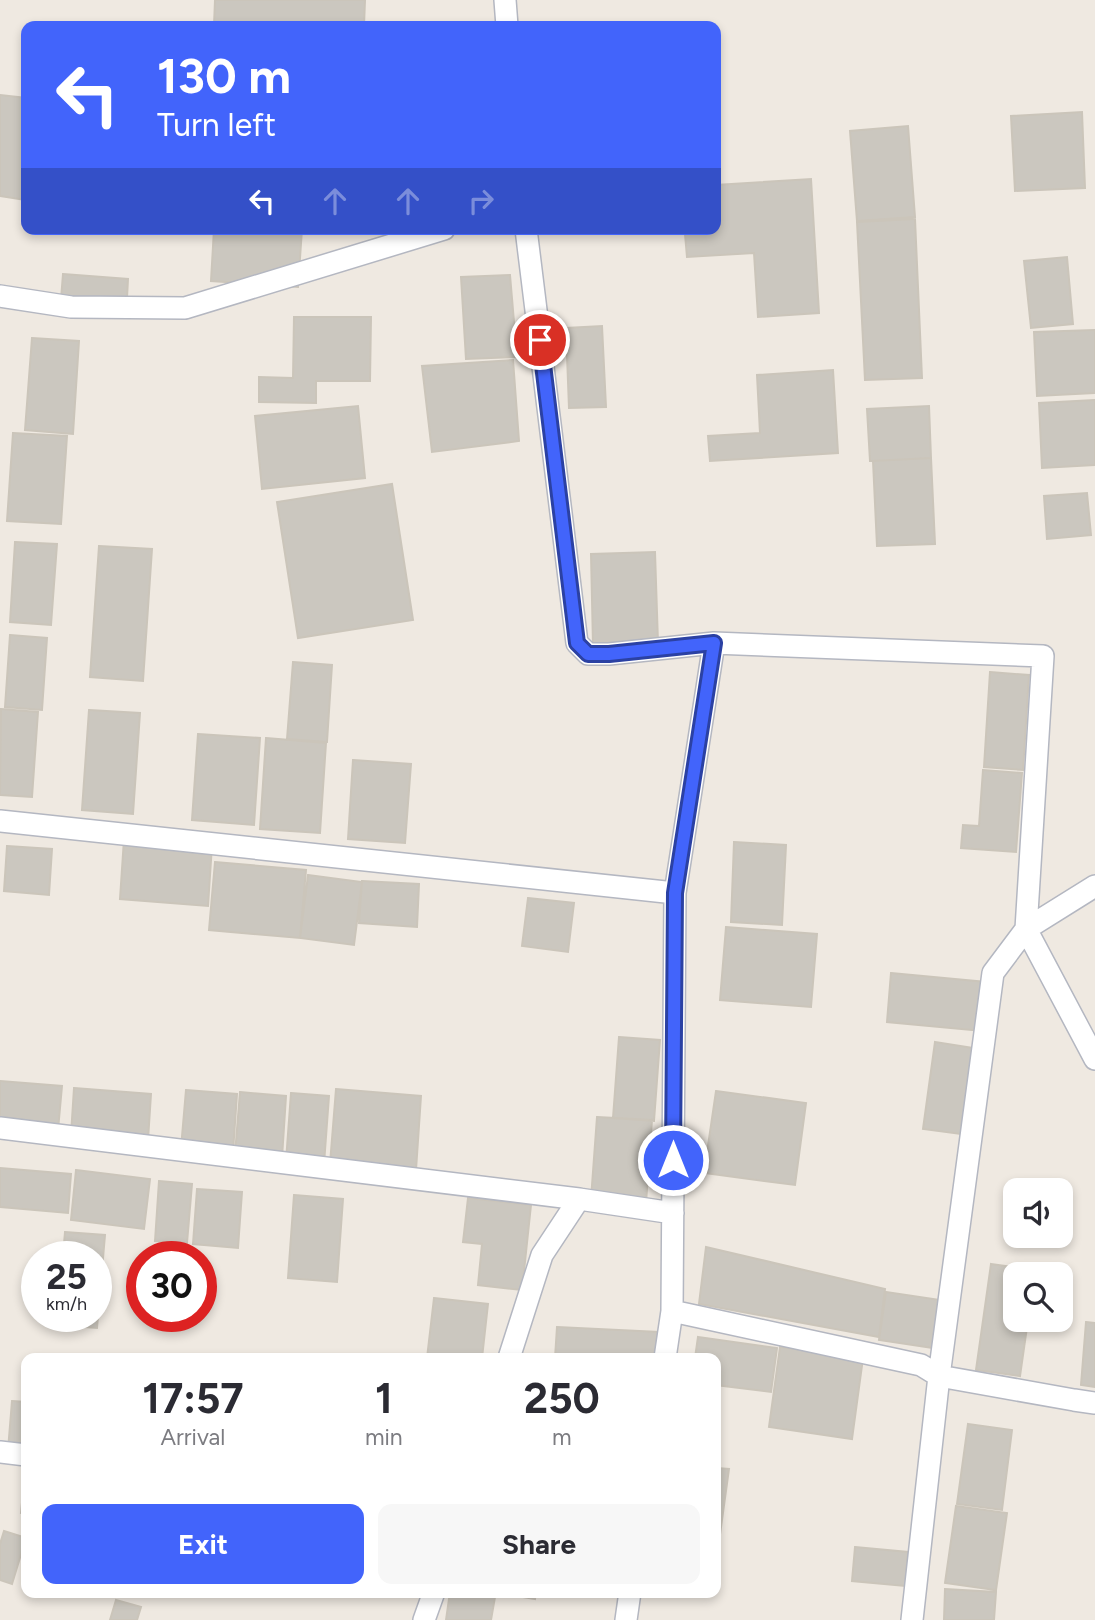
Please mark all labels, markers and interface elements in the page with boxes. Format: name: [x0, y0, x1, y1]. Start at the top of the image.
text: 130 m: [157, 46, 291, 105]
icon: left: [42, 49, 133, 140]
text: Turn left: [157, 106, 276, 144]
icon: left: [243, 182, 281, 220]
icon: ahead: [316, 182, 354, 220]
icon: ahead: [389, 182, 427, 220]
icon: right: [462, 182, 500, 220]
pin: [510, 310, 570, 370]
icon: arrive: [521, 321, 559, 359]
position arrow: [636, 1123, 710, 1197]
map controls: [1003, 1178, 1073, 1332]
button: sound: [1003, 1178, 1073, 1248]
speed limit sign: 30: [126, 1241, 217, 1332]
text: 25: [46, 1256, 87, 1298]
button: search: [1003, 1262, 1073, 1332]
text: km/h: [46, 1293, 87, 1315]
text: 17:57: [142, 1373, 244, 1424]
text: 1: [375, 1373, 393, 1424]
text: 250: [524, 1373, 600, 1424]
text: Arrival: [160, 1423, 225, 1451]
text: min: [365, 1423, 403, 1451]
text: m: [552, 1423, 572, 1451]
button: Exit: [42, 1504, 364, 1584]
button: Share: [378, 1504, 700, 1584]

